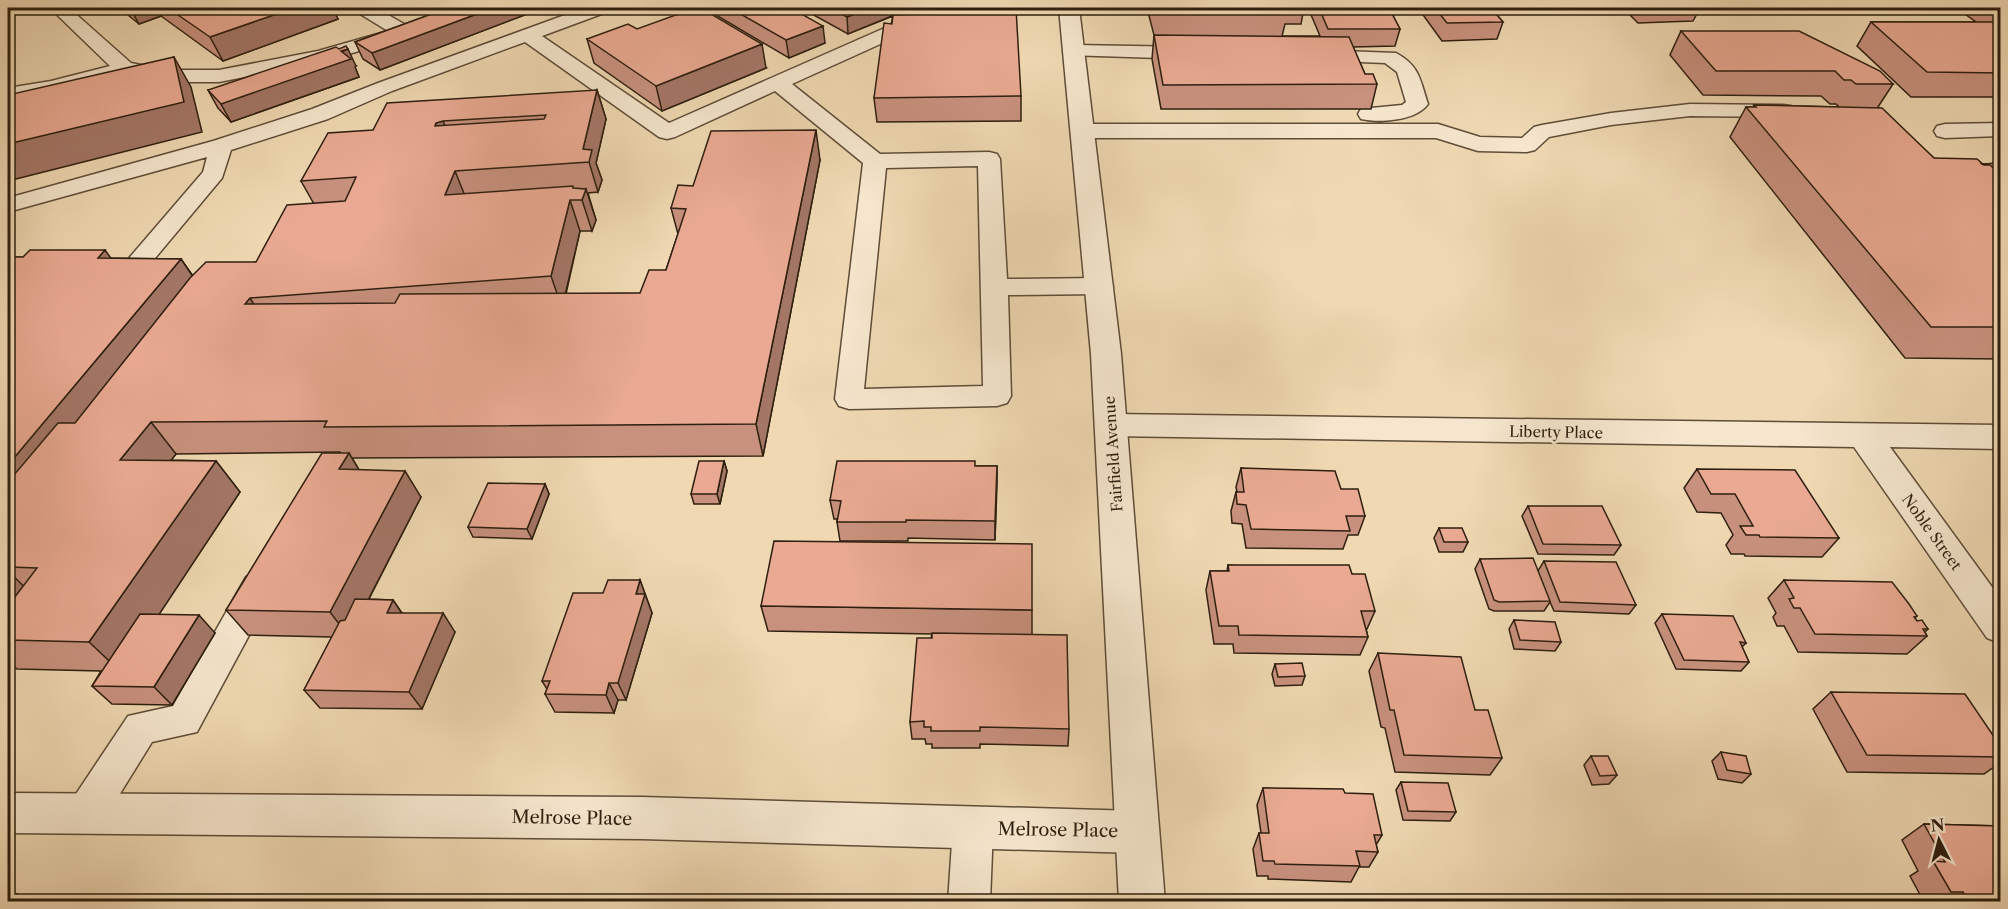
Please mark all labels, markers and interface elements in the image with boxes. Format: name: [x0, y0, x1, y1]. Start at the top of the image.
street label: Fairfield Avenue: [1099, 395, 1127, 513]
street label: Liberty Place: [1509, 422, 1603, 442]
street label: Noble Street: [1898, 490, 1966, 574]
street label: Melrose Place: [512, 806, 632, 830]
north arrow: [1909, 810, 1969, 870]
text: N: [1929, 814, 1945, 836]
street label: Melrose Place: [998, 818, 1118, 842]

